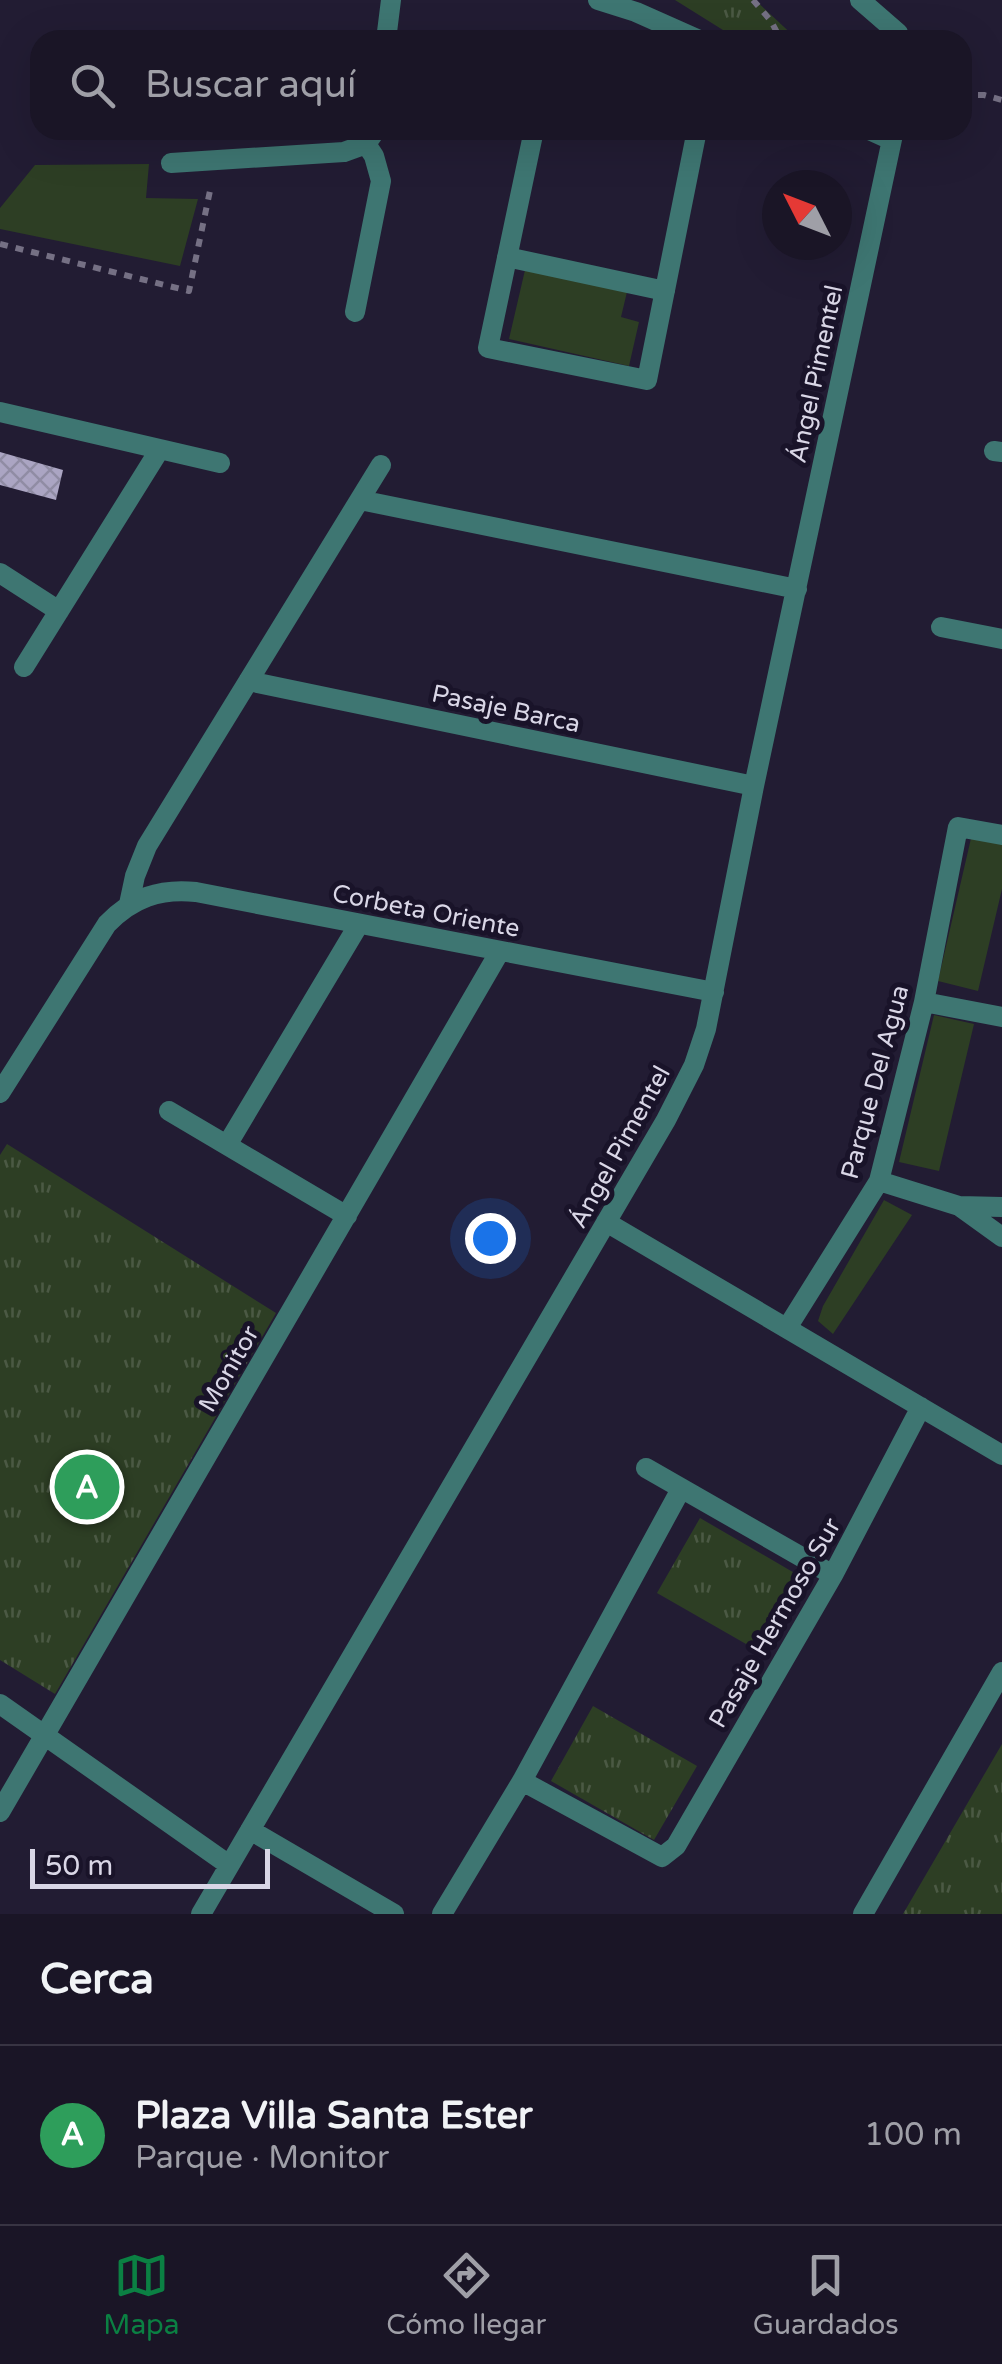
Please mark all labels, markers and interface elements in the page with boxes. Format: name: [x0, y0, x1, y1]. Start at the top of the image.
search box: [30, 30, 972, 140]
icon: search: [65, 58, 120, 113]
text: Buscar aquí: [145, 62, 356, 108]
north arrow: [762, 170, 852, 260]
street label: Ángel Pimentel: [783, 282, 849, 466]
street label: Pasaje Barca: [429, 679, 583, 739]
street label: Corbeta Oriente: [330, 878, 522, 944]
street label: Parque Del Agua: [835, 982, 915, 1182]
street label: Ángel Pimentel: [563, 1061, 677, 1233]
your location: [465, 1213, 516, 1264]
street label: Monitor: [192, 1320, 266, 1417]
pin: A: [54, 1450, 120, 1524]
street label: Pasaje Hermoso Sur: [703, 1512, 848, 1733]
scale bar: [30, 1844, 270, 1888]
text: 50 m: [45, 1849, 113, 1883]
text: Cerca: [40, 1954, 154, 2005]
text: Plaza Villa Santa Ester: [135, 2093, 533, 2139]
text: A: [61, 2116, 84, 2154]
text: 100 m: [864, 2116, 962, 2154]
text: Parque · Monitor: [135, 2139, 389, 2177]
tab: Mapa: [103, 2248, 180, 2342]
tab: Cómo llegar: [386, 2248, 546, 2342]
tab: Guardados: [753, 2248, 899, 2342]

